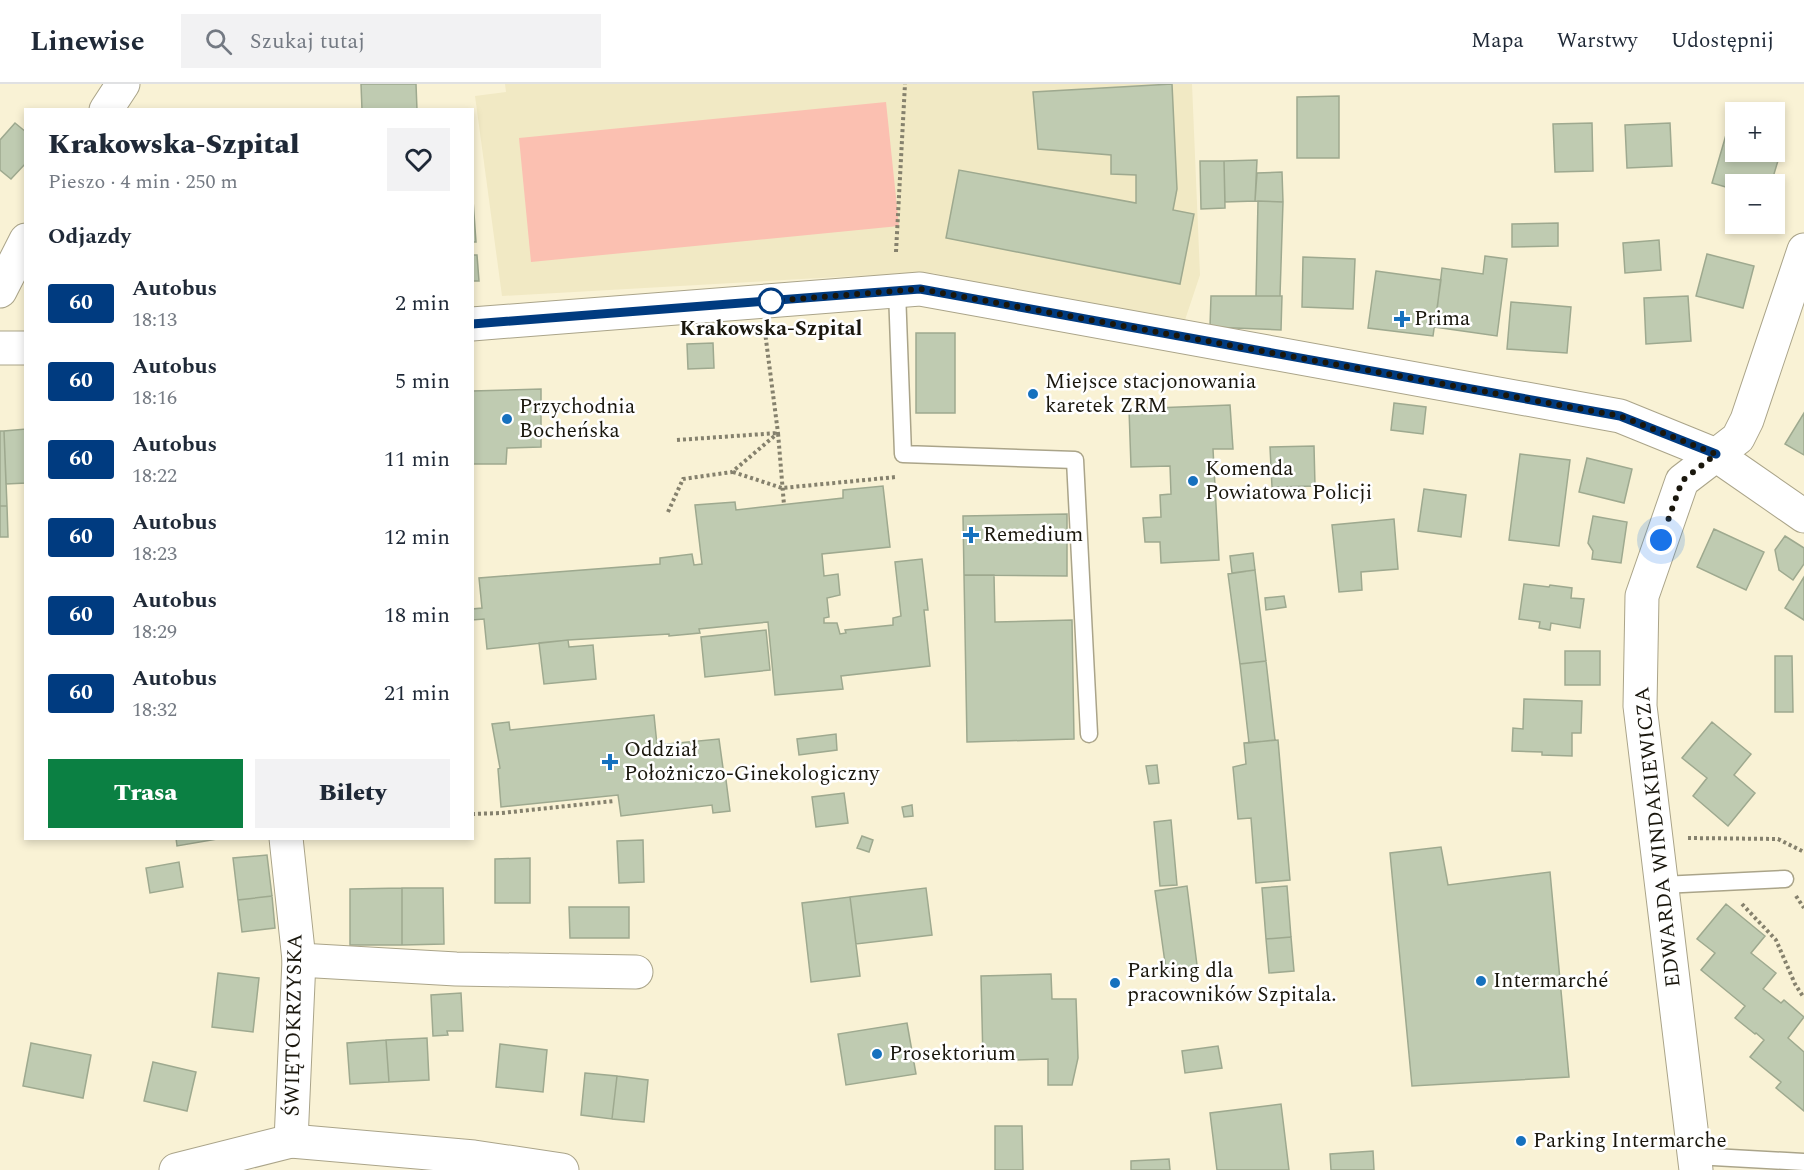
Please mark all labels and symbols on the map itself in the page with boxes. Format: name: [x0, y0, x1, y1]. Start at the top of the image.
marker: Krakowska-Szpital: [758, 288, 784, 314]
place label: Prima: [1414, 303, 1471, 335]
marker: Prima: [1395, 312, 1409, 326]
place label: Krakowska-Szpital: [680, 313, 863, 345]
place label: Miejsce stacjonowania karetek ZRM: [1045, 366, 1257, 422]
marker: Miejsce stacjonowania karetek ZRM: [1026, 387, 1040, 401]
place label: Przychodnia Bocheńska: [519, 391, 636, 447]
marker: Przychodnia Bocheńska: [500, 412, 514, 426]
place label: Komenda Powiatowa Policji: [1205, 453, 1372, 509]
marker: Komenda Powiatowa Policji: [1186, 474, 1200, 488]
place label: Remedium: [983, 519, 1083, 551]
your location: [1646, 525, 1676, 555]
marker: Remedium: [964, 528, 978, 542]
street label: EDWARDA WINDAKIEWICZA: [1626, 685, 1690, 989]
place label: Oddział Położniczo-Ginekologiczny: [624, 734, 880, 790]
marker: Oddział Położniczo-Ginekologiczny: [601, 753, 619, 771]
street label: ŚWIĘTOKRZYSKA: [276, 933, 312, 1117]
place label: Parking dla pracowników Szpitala.: [1127, 955, 1337, 1011]
place label: Intermarché: [1493, 965, 1608, 997]
marker: Intermarché: [1474, 974, 1488, 988]
marker: Parking dla pracowników Szpitala.: [1108, 976, 1122, 990]
place label: Prosektorium: [889, 1038, 1016, 1070]
marker: Prosektorium: [870, 1047, 884, 1061]
place label: Parking Intermarche: [1533, 1125, 1727, 1157]
marker: Parking Intermarche: [1514, 1134, 1528, 1148]

